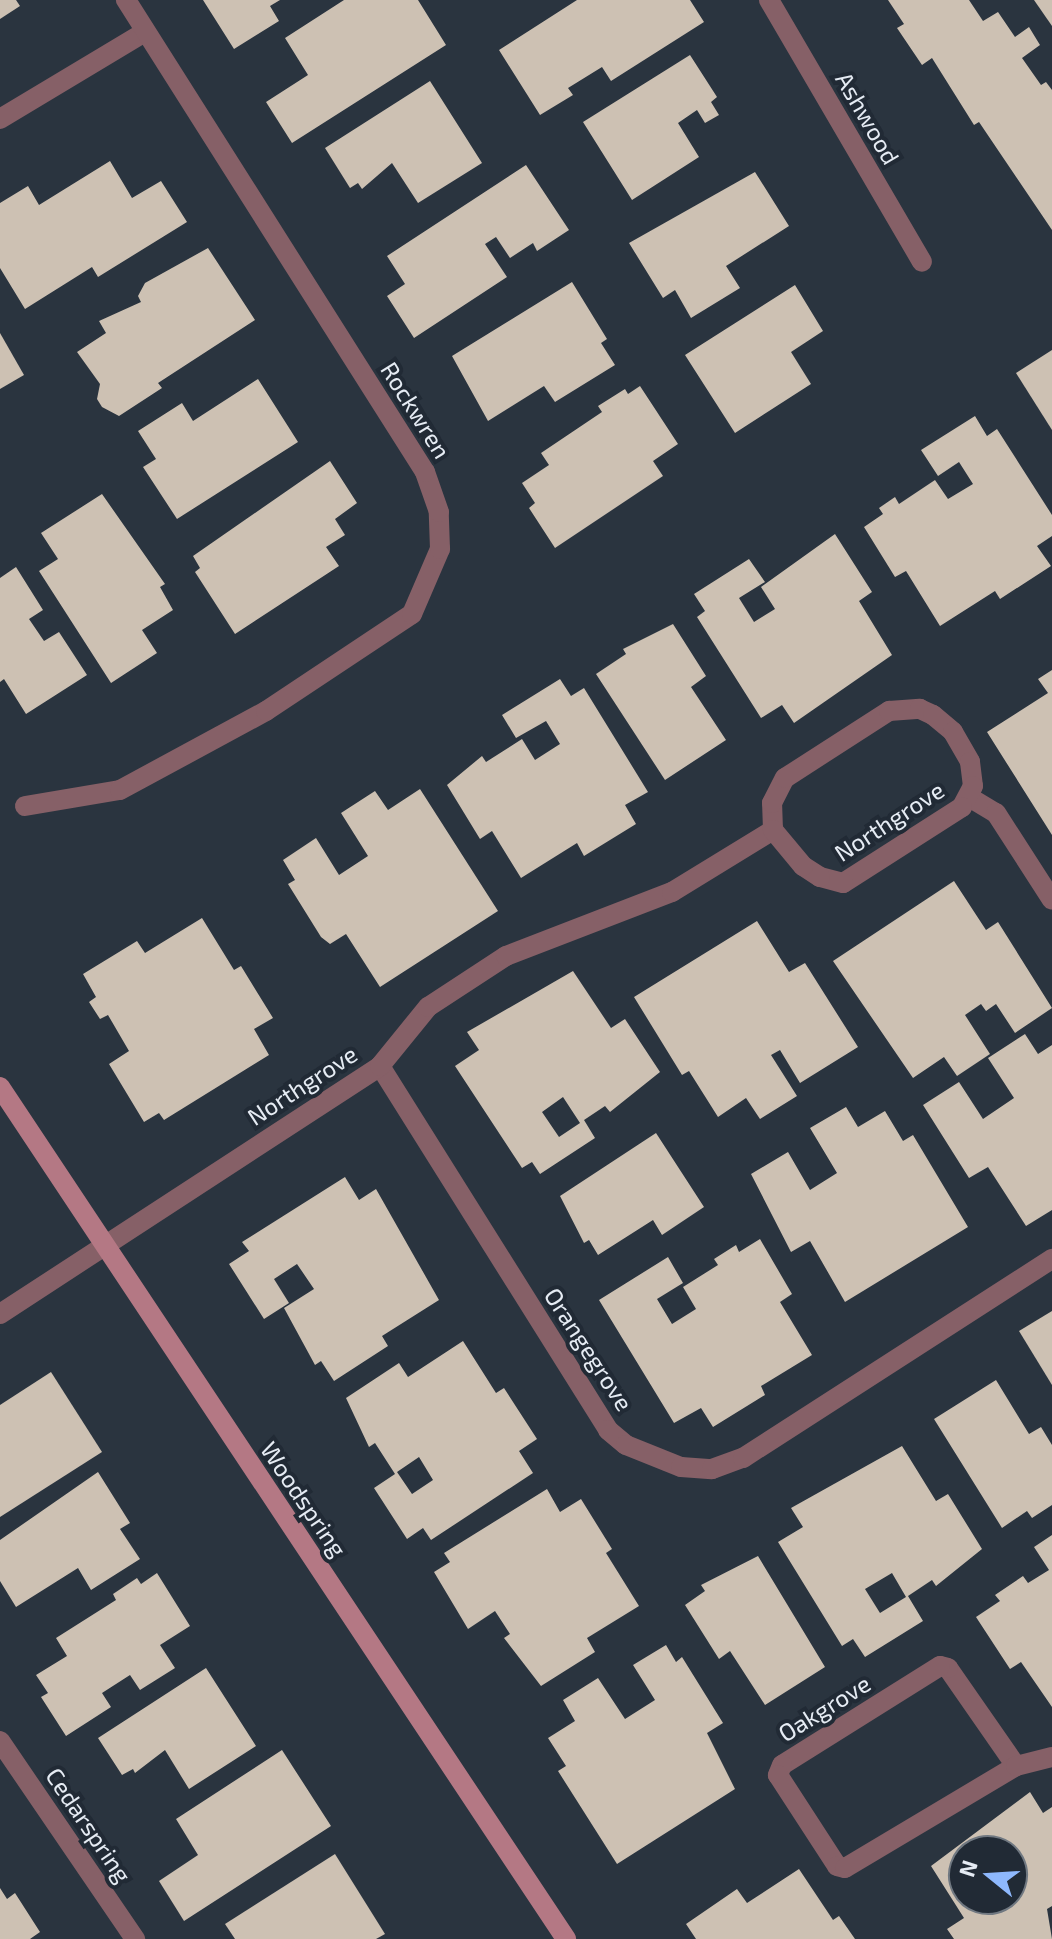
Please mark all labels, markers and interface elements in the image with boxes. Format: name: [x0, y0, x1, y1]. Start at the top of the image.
street label: Ashwood: [830, 67, 906, 169]
street label: Rockwren: [375, 356, 457, 464]
street label: Northgrove: [829, 775, 949, 867]
street label: Northgrove: [242, 1039, 362, 1131]
street label: Orangegrove: [539, 1282, 639, 1416]
street label: Woodspring: [255, 1436, 353, 1562]
street label: Oakgrove: [773, 1668, 875, 1748]
street label: Cedarspring: [40, 1762, 138, 1888]
north arrow: [948, 1835, 1028, 1915]
text: N: [952, 1857, 982, 1880]

